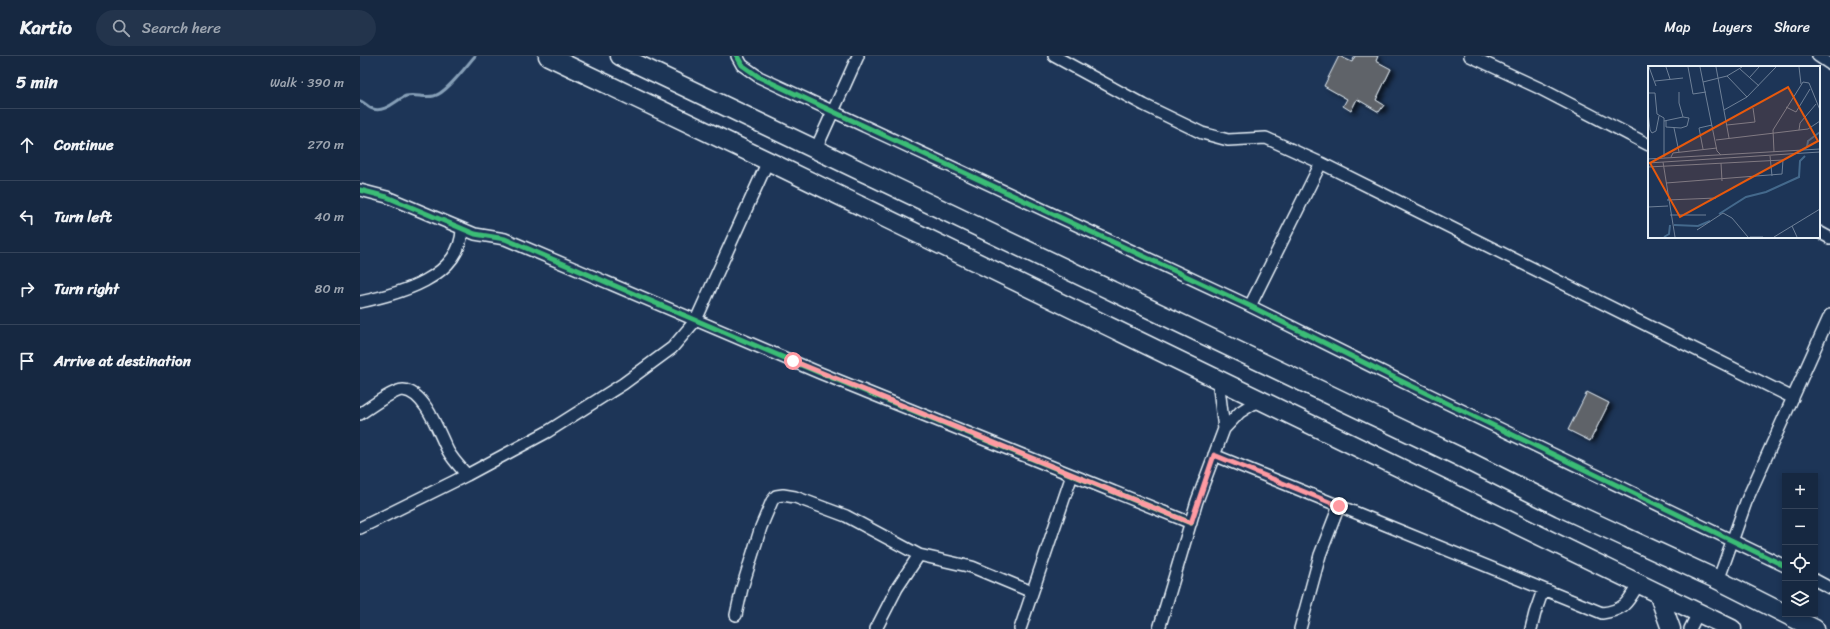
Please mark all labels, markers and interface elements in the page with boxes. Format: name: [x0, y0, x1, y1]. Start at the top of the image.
search box: [96, 10, 376, 46]
text: Kartio: [20, 11, 72, 44]
text: Search here: [142, 15, 221, 41]
text: Map: [1665, 15, 1690, 40]
text: Layers: [1712, 15, 1752, 40]
text: Share: [1774, 15, 1810, 40]
icon: search: [110, 17, 132, 39]
inset map: [1648, 66, 1820, 238]
text: 5 min: [16, 67, 58, 97]
text: Walk · 390 m: [270, 71, 344, 94]
text: Continue: [54, 132, 114, 158]
text: 270 m: [307, 133, 344, 156]
icon: ahead: [16, 134, 38, 156]
text: Turn left: [54, 204, 112, 230]
text: 40 m: [314, 205, 344, 228]
icon: left: [16, 206, 38, 228]
text: Turn right: [54, 276, 119, 302]
text: 80 m: [315, 277, 344, 300]
icon: right: [16, 278, 38, 300]
text: Arrive at destination: [54, 348, 191, 374]
icon: arrive: [16, 350, 38, 372]
route start: [784, 352, 802, 370]
map controls: [1782, 473, 1818, 617]
button: +: [1782, 473, 1818, 509]
route end: [1330, 497, 1348, 515]
button: −: [1782, 509, 1818, 545]
button: locate: [1782, 545, 1818, 581]
button: layers: [1782, 581, 1818, 617]

